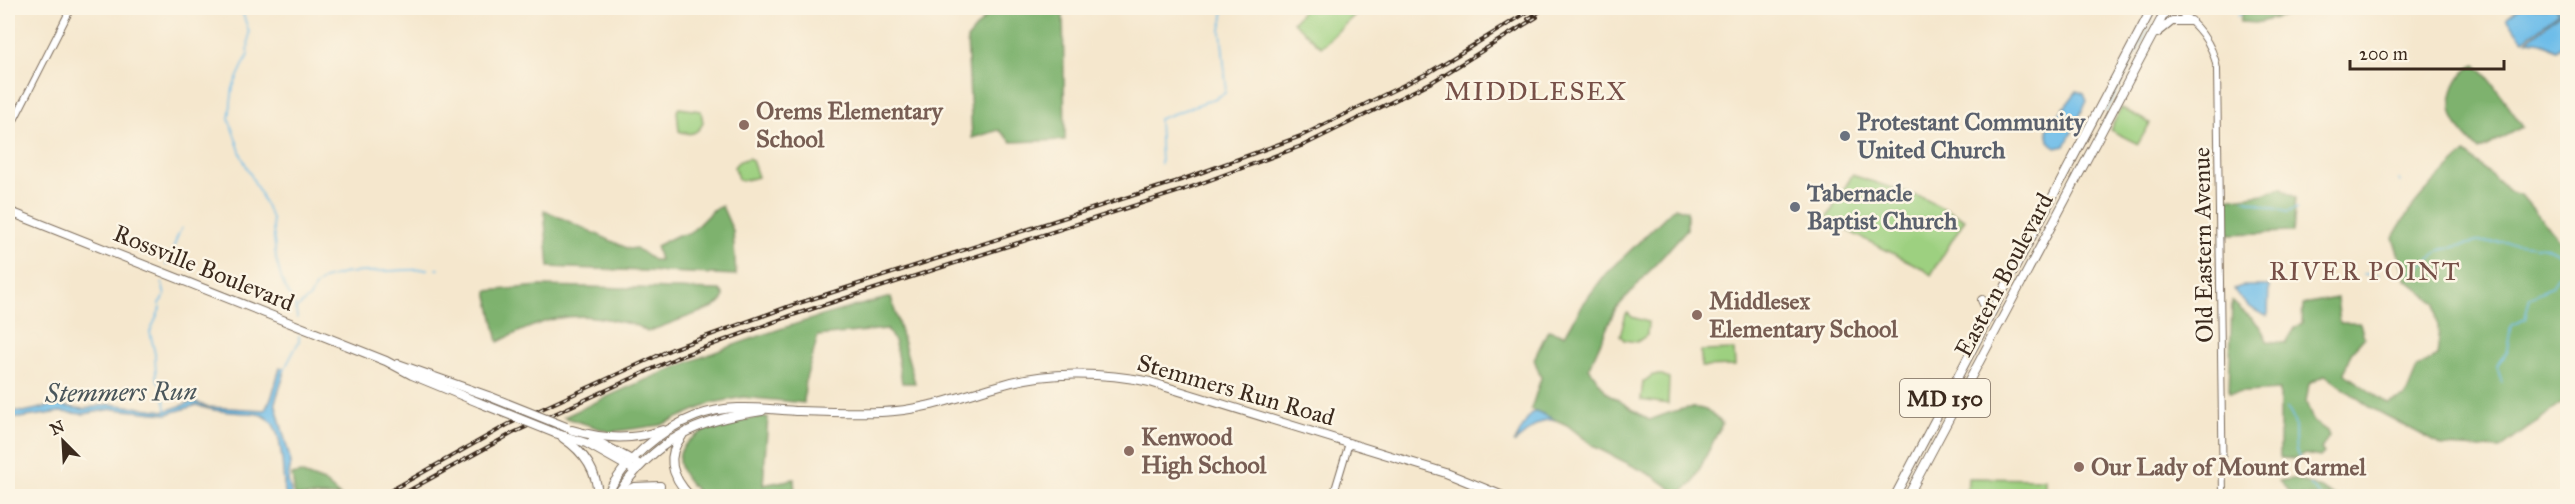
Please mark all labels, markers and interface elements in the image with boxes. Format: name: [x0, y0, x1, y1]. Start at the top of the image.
scale bar: [2350, 33, 2504, 71]
text: 200 m: [2359, 43, 2408, 65]
district label: MIDDLESEX: [1444, 75, 1628, 107]
place label: Orems Elementary School: [756, 96, 944, 154]
place label: Protestant Community United Church: [1857, 107, 2087, 165]
marker: Orems Elementary School: [737, 118, 751, 132]
marker: Protestant Community United Church: [1838, 129, 1852, 143]
street label: Old Eastern Avenue: [2186, 147, 2220, 343]
place label: Tabernacle Baptist Church: [1806, 178, 1958, 236]
street label: Eastern Boulevard: [1948, 188, 2060, 362]
marker: Tabernacle Baptist Church: [1788, 200, 1802, 214]
street label: Rossville Boulevard: [109, 218, 299, 318]
district label: RIVER POINT: [2269, 255, 2461, 287]
place label: Middlesex Elementary School: [1709, 286, 1898, 344]
marker: Middlesex Elementary School: [1690, 308, 1704, 322]
street label: Stemmers Run Road: [1134, 347, 1338, 433]
water label: Stemmers Run: [44, 375, 198, 409]
road number: MD 150: [1900, 379, 1990, 417]
north arrow: [33, 411, 93, 471]
text: N: [47, 416, 68, 439]
place label: Kenwood High School: [1141, 422, 1267, 480]
marker: Kenwood High School: [1122, 444, 1136, 458]
place label: Our Lady of Mount Carmel: [2091, 452, 2367, 482]
marker: Our Lady of Mount Carmel: [2072, 460, 2086, 474]

